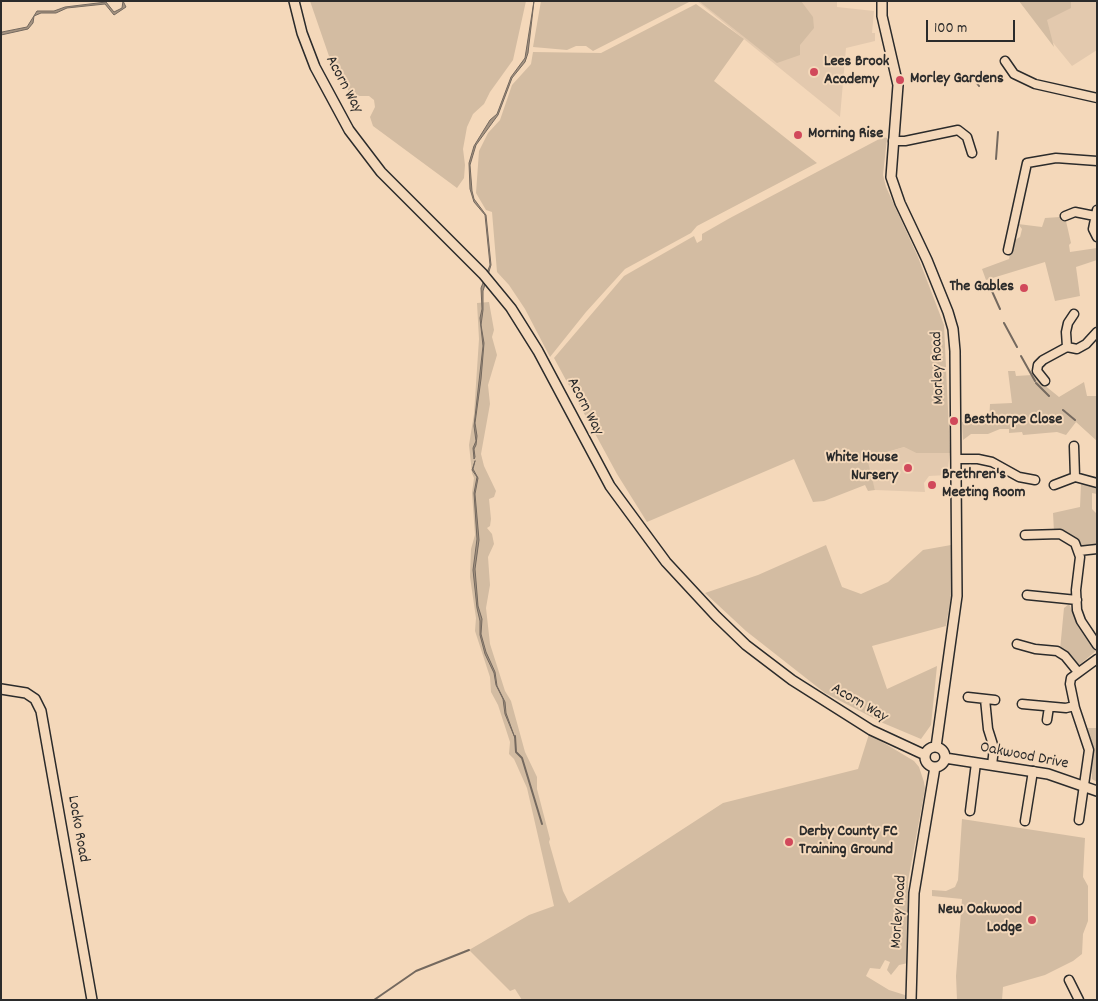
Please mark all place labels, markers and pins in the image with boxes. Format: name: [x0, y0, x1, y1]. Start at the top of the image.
place label: Lees Brook Academy: [824, 53, 889, 91]
marker: Lees Brook Academy: [808, 66, 820, 78]
place label: Morley Gardens: [910, 70, 1004, 90]
marker: Morley Gardens: [894, 74, 906, 86]
place label: Morning Rise: [808, 125, 883, 145]
marker: Morning Rise: [792, 129, 804, 141]
place label: The Gables: [949, 278, 1014, 298]
marker: The Gables: [1018, 282, 1030, 294]
place label: Besthorpe Close: [964, 411, 1062, 431]
marker: Besthorpe Close: [948, 415, 960, 427]
place label: White House Nursery: [826, 449, 898, 487]
marker: White House Nursery: [902, 462, 914, 474]
place label: Brethren's Meeting Room: [942, 466, 1025, 504]
marker: Brethren's Meeting Room: [926, 479, 938, 491]
place label: Derby County FC Training Ground: [799, 823, 898, 861]
marker: Derby County FC Training Ground: [783, 836, 795, 848]
place label: New Oakwood Lodge: [938, 901, 1022, 939]
marker: New Oakwood Lodge: [1026, 914, 1038, 926]

